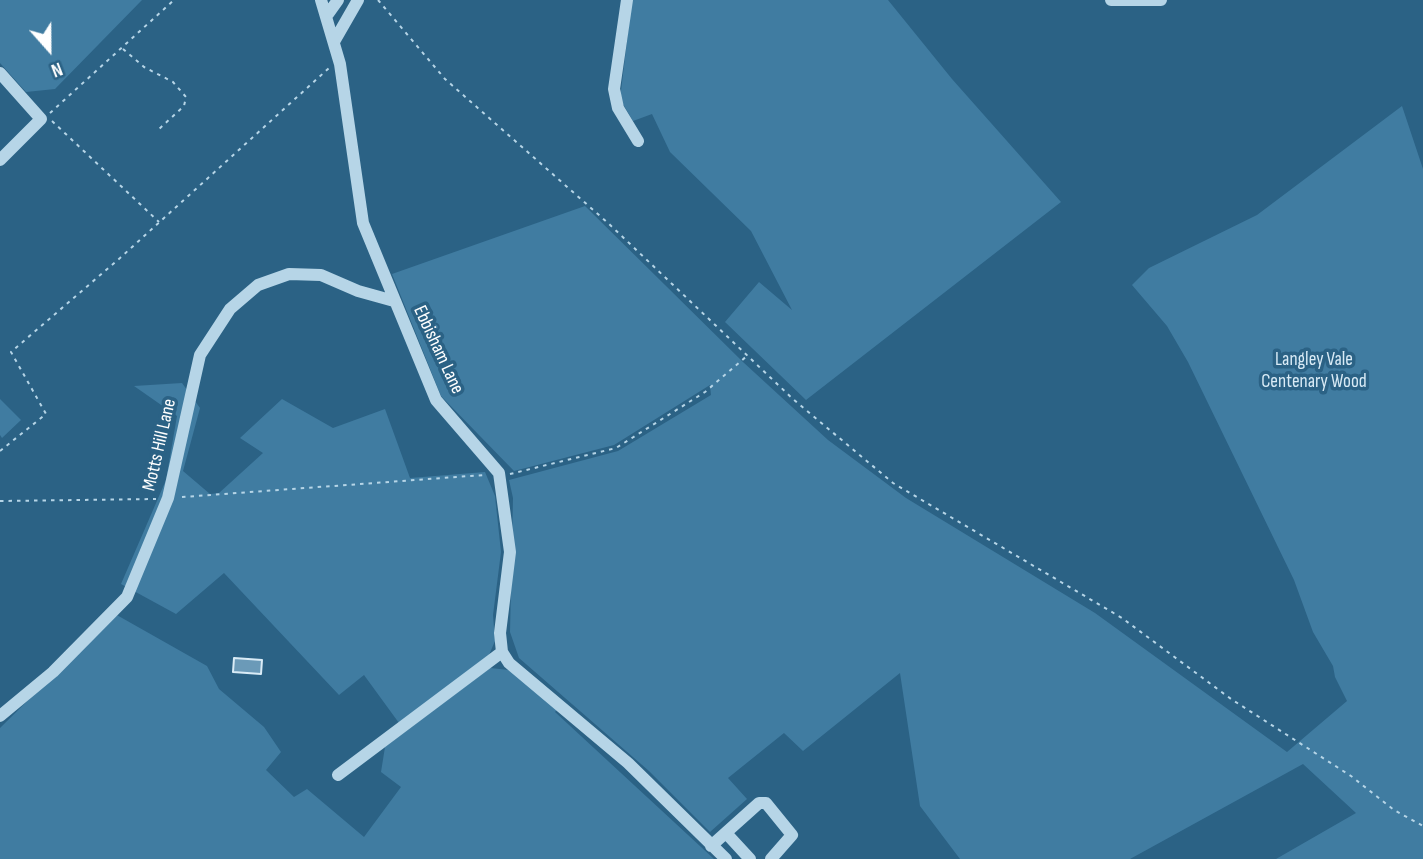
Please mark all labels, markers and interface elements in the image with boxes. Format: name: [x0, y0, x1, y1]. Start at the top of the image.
north arrow: [14, 14, 84, 84]
text: N: [48, 57, 66, 82]
street label: Ebbisham Lane: [408, 302, 468, 398]
park label: Langley Vale Centenary Wood: [1261, 349, 1367, 393]
street label: Motts Hill Lane: [138, 397, 182, 493]

